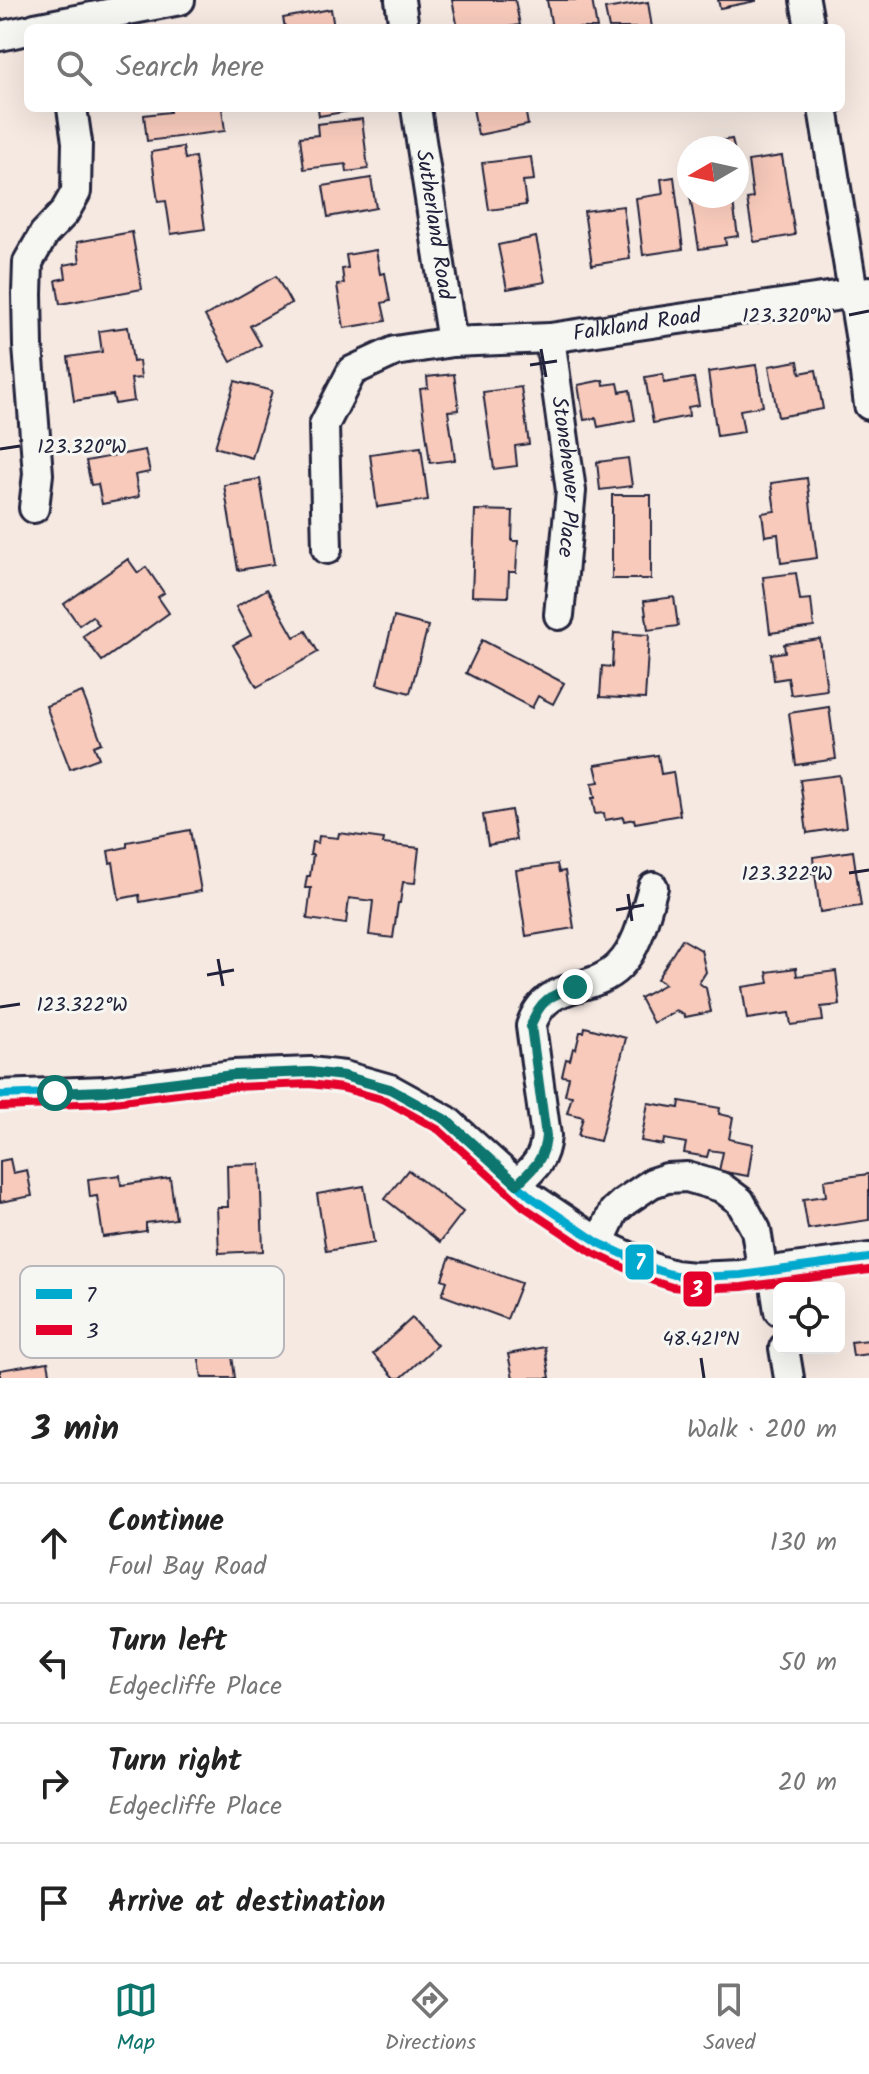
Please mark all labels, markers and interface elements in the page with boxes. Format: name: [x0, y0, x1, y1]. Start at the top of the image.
search box: [24, 24, 845, 112]
text: Search here: [116, 44, 264, 92]
icon: search: [52, 46, 96, 90]
north arrow: [677, 136, 749, 208]
street label: Sutherland Road: [405, 147, 463, 303]
street label: Falkland Road: [571, 298, 704, 352]
text: 123.320°W: [742, 301, 832, 333]
street label: Stonehewer Place: [541, 394, 589, 559]
text: 123.320°W: [37, 432, 127, 464]
text: 123.322°W: [741, 859, 833, 891]
route end: [557, 969, 593, 1005]
text: 123.322°W: [36, 990, 128, 1022]
route start: [37, 1075, 73, 1111]
line badge: 7: [624, 1243, 655, 1281]
text: 7: [635, 1247, 646, 1282]
legend: [20, 1266, 284, 1358]
line badge: 3: [682, 1270, 713, 1308]
text: 3: [690, 1274, 703, 1309]
text: 7: [86, 1279, 97, 1314]
map controls: [773, 1282, 845, 1354]
button: locate: [773, 1282, 845, 1354]
text: 3: [86, 1315, 99, 1350]
text: 48.421°N: [662, 1324, 740, 1356]
text: 3 min: [32, 1403, 119, 1457]
text: Walk · 200 m: [687, 1409, 837, 1451]
text: Continue: [108, 1498, 224, 1546]
icon: ahead: [32, 1521, 76, 1565]
text: 130 m: [770, 1522, 837, 1564]
text: Foul Bay Road: [108, 1546, 266, 1588]
text: Turn left: [108, 1618, 227, 1666]
icon: left: [32, 1641, 76, 1685]
text: 50 m: [779, 1642, 837, 1684]
text: Edgecliffe Place: [108, 1666, 282, 1708]
text: Turn right: [108, 1738, 241, 1786]
icon: right: [32, 1761, 76, 1805]
text: 20 m: [778, 1762, 837, 1804]
text: Edgecliffe Place: [108, 1786, 282, 1828]
text: Arrive at destination: [108, 1879, 385, 1927]
icon: arrive: [32, 1881, 76, 1925]
tab: Map: [114, 1978, 158, 2061]
tab: Directions: [385, 1978, 476, 2061]
tab: Saved: [703, 1978, 755, 2061]

